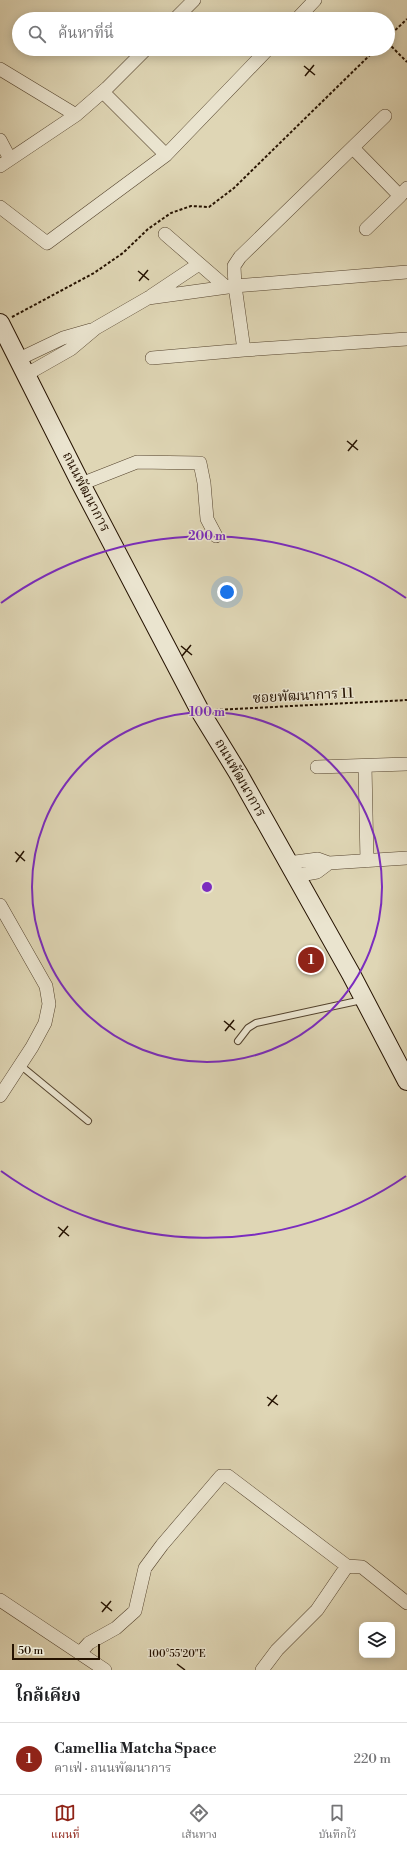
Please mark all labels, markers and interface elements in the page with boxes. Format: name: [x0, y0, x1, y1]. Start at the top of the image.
search box: [12, 12, 395, 56]
icon: search: [26, 23, 48, 45]
text: ค้นหาที่นี่: [58, 24, 114, 43]
street label: ถนนพัฒนาการ: [58, 449, 114, 535]
text: 200 m: [188, 529, 226, 544]
your location: [217, 582, 237, 602]
street label: ซอยพัฒนาการ 11: [252, 684, 354, 708]
text: 100 m: [189, 705, 225, 720]
street label: ถนนพัฒนาการ: [210, 735, 270, 821]
centre of rings: [200, 880, 214, 894]
pin: 1: [298, 945, 324, 975]
map controls: [359, 1622, 395, 1658]
button: layers: [359, 1622, 395, 1658]
scale bar: [12, 1642, 100, 1661]
text: 50 m: [18, 1644, 43, 1658]
text: 100°55'20"E: [148, 1648, 206, 1660]
text: ใกล้เคียง: [16, 1685, 81, 1707]
text: Camellia Matcha Space: [54, 1739, 217, 1758]
text: 1: [26, 1751, 32, 1767]
text: 220 m: [353, 1751, 391, 1767]
text: คาเฟ่ · ถนนพัฒนาการ: [54, 1760, 172, 1776]
tab: แผนที่: [51, 1802, 80, 1844]
tab: เส้นทาง: [181, 1802, 217, 1844]
tab: บันทึกไว้: [319, 1802, 356, 1844]

